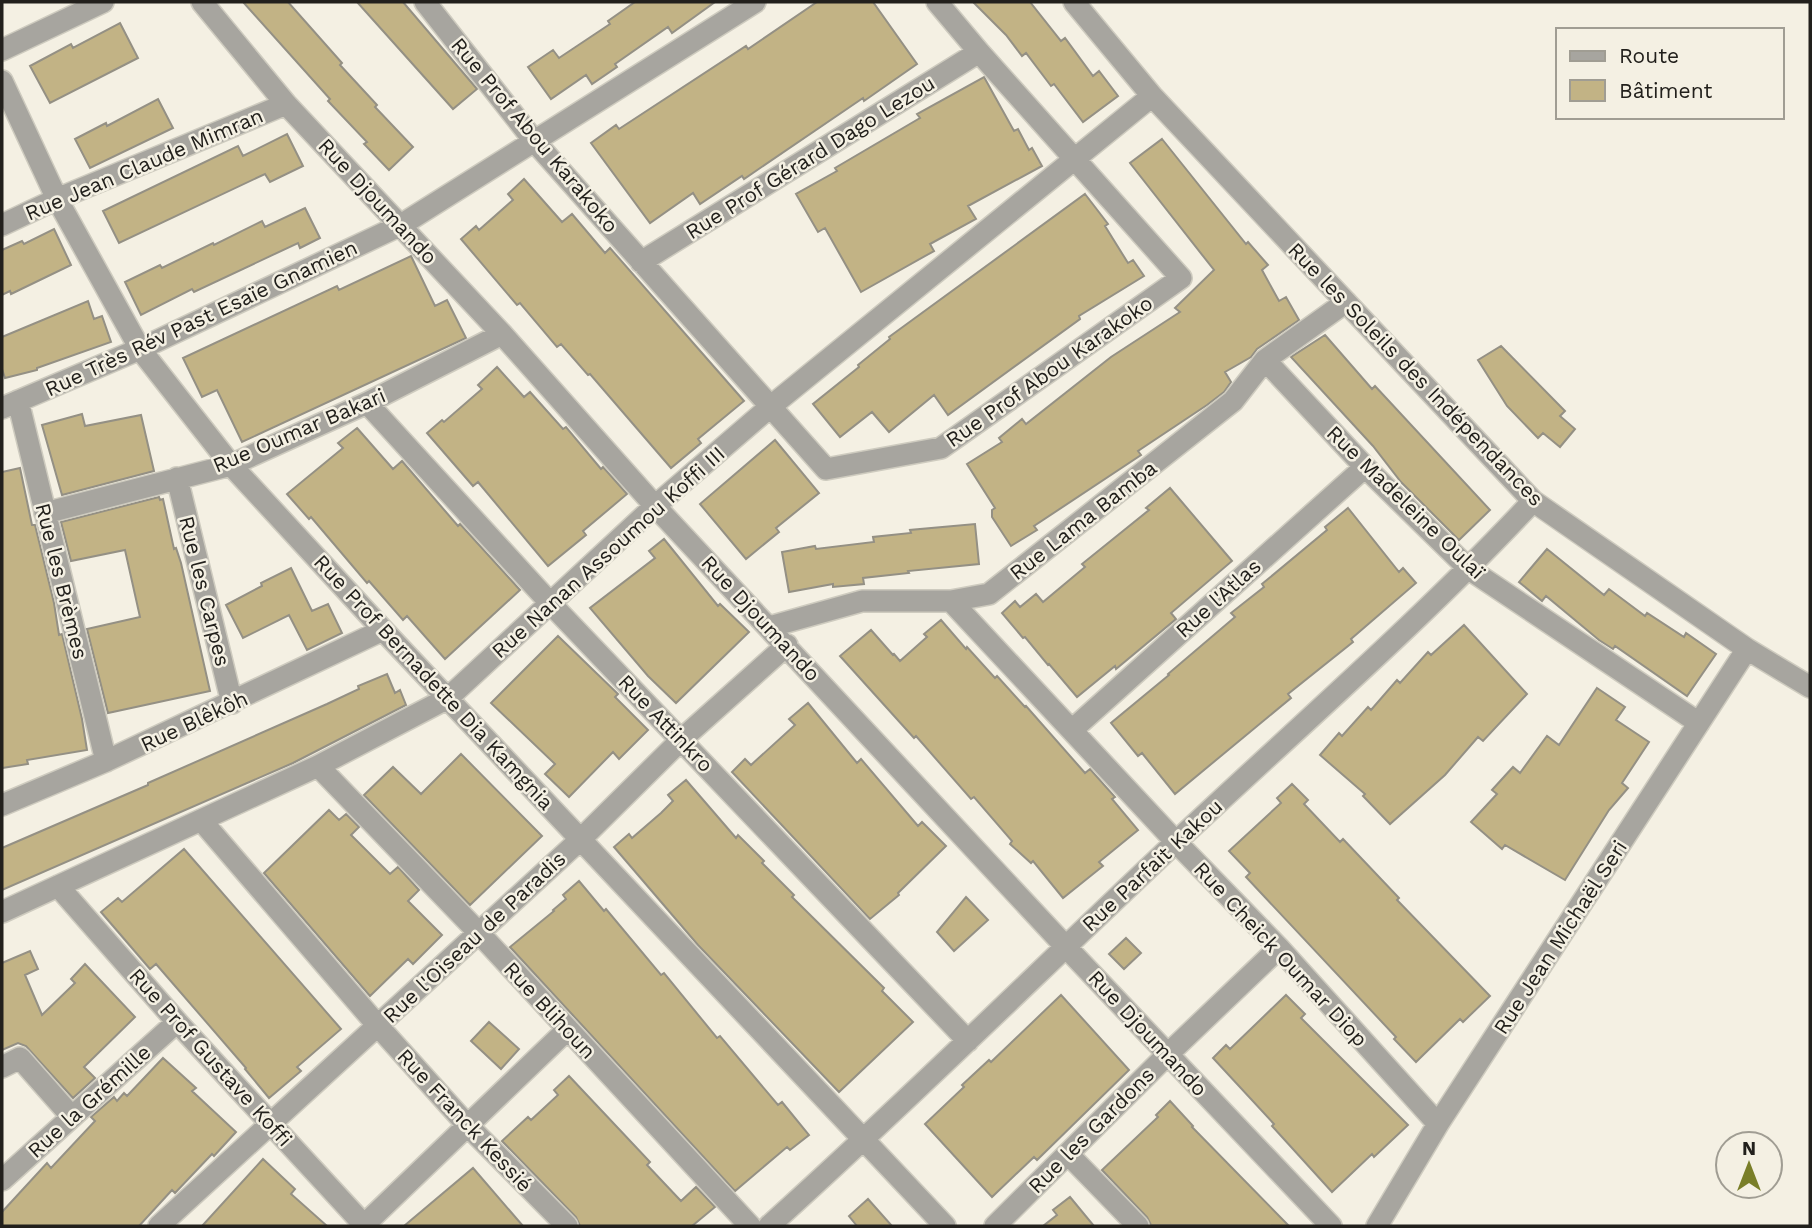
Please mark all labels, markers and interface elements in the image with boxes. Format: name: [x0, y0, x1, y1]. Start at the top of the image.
legend: [1556, 28, 1784, 119]
street label: Rue Prof Abou Karakoko: [446, 32, 624, 238]
text: Route: [1619, 43, 1679, 68]
street label: Rue Prof Gérard Dago Lezou: [681, 70, 939, 244]
text: Bâtiment: [1619, 78, 1713, 103]
street label: Rue Jean Claude Mimran: [21, 102, 267, 226]
street label: Rue Djoumando: [313, 133, 443, 269]
street label: Rue Très Rév Past Esaïe Gnamien: [41, 234, 361, 402]
street label: Rue les Soleils des Indépendances: [1283, 237, 1549, 511]
street label: Rue Prof Abou Karakoko: [941, 290, 1157, 452]
street label: Rue Oumar Bakari: [209, 382, 389, 478]
street label: Rue Madeleine Oulaï: [1322, 420, 1490, 584]
street label: Rue Nanan Assoumou Koffi III: [486, 441, 730, 663]
street label: Rue Lama Bamba: [1005, 455, 1162, 585]
street label: Rue les Brèmes: [31, 500, 93, 662]
street label: Rue les Carpes: [174, 513, 236, 669]
street label: Rue Prof Bernadette Dia Kamgnia: [309, 549, 559, 815]
street label: Rue Djoumando: [696, 550, 826, 686]
street label: Rue l'Atlas: [1170, 553, 1266, 643]
street label: Rue Attinkro: [613, 669, 719, 777]
street label: Rue Blêkôh: [136, 685, 252, 757]
street label: Rue Parfait Kakou: [1077, 794, 1227, 936]
street label: Rue Jean Michaël Seri: [1488, 835, 1632, 1039]
street label: Rue l'Oiseau de Paradis: [378, 846, 570, 1028]
street label: Rue Cheick Oumar Diop: [1189, 856, 1373, 1052]
street label: Rue Blihoun: [499, 956, 601, 1064]
street label: Rue Prof Gustave Koffi: [124, 963, 298, 1151]
street label: Rue Djoumando: [1083, 965, 1213, 1101]
street label: Rue la Grémille: [22, 1039, 156, 1163]
street label: Rue Franck Kessié: [392, 1043, 538, 1197]
street label: Rue les Gardons: [1023, 1062, 1159, 1198]
north arrow: [1714, 1130, 1784, 1200]
text: N: [1742, 1137, 1756, 1160]

